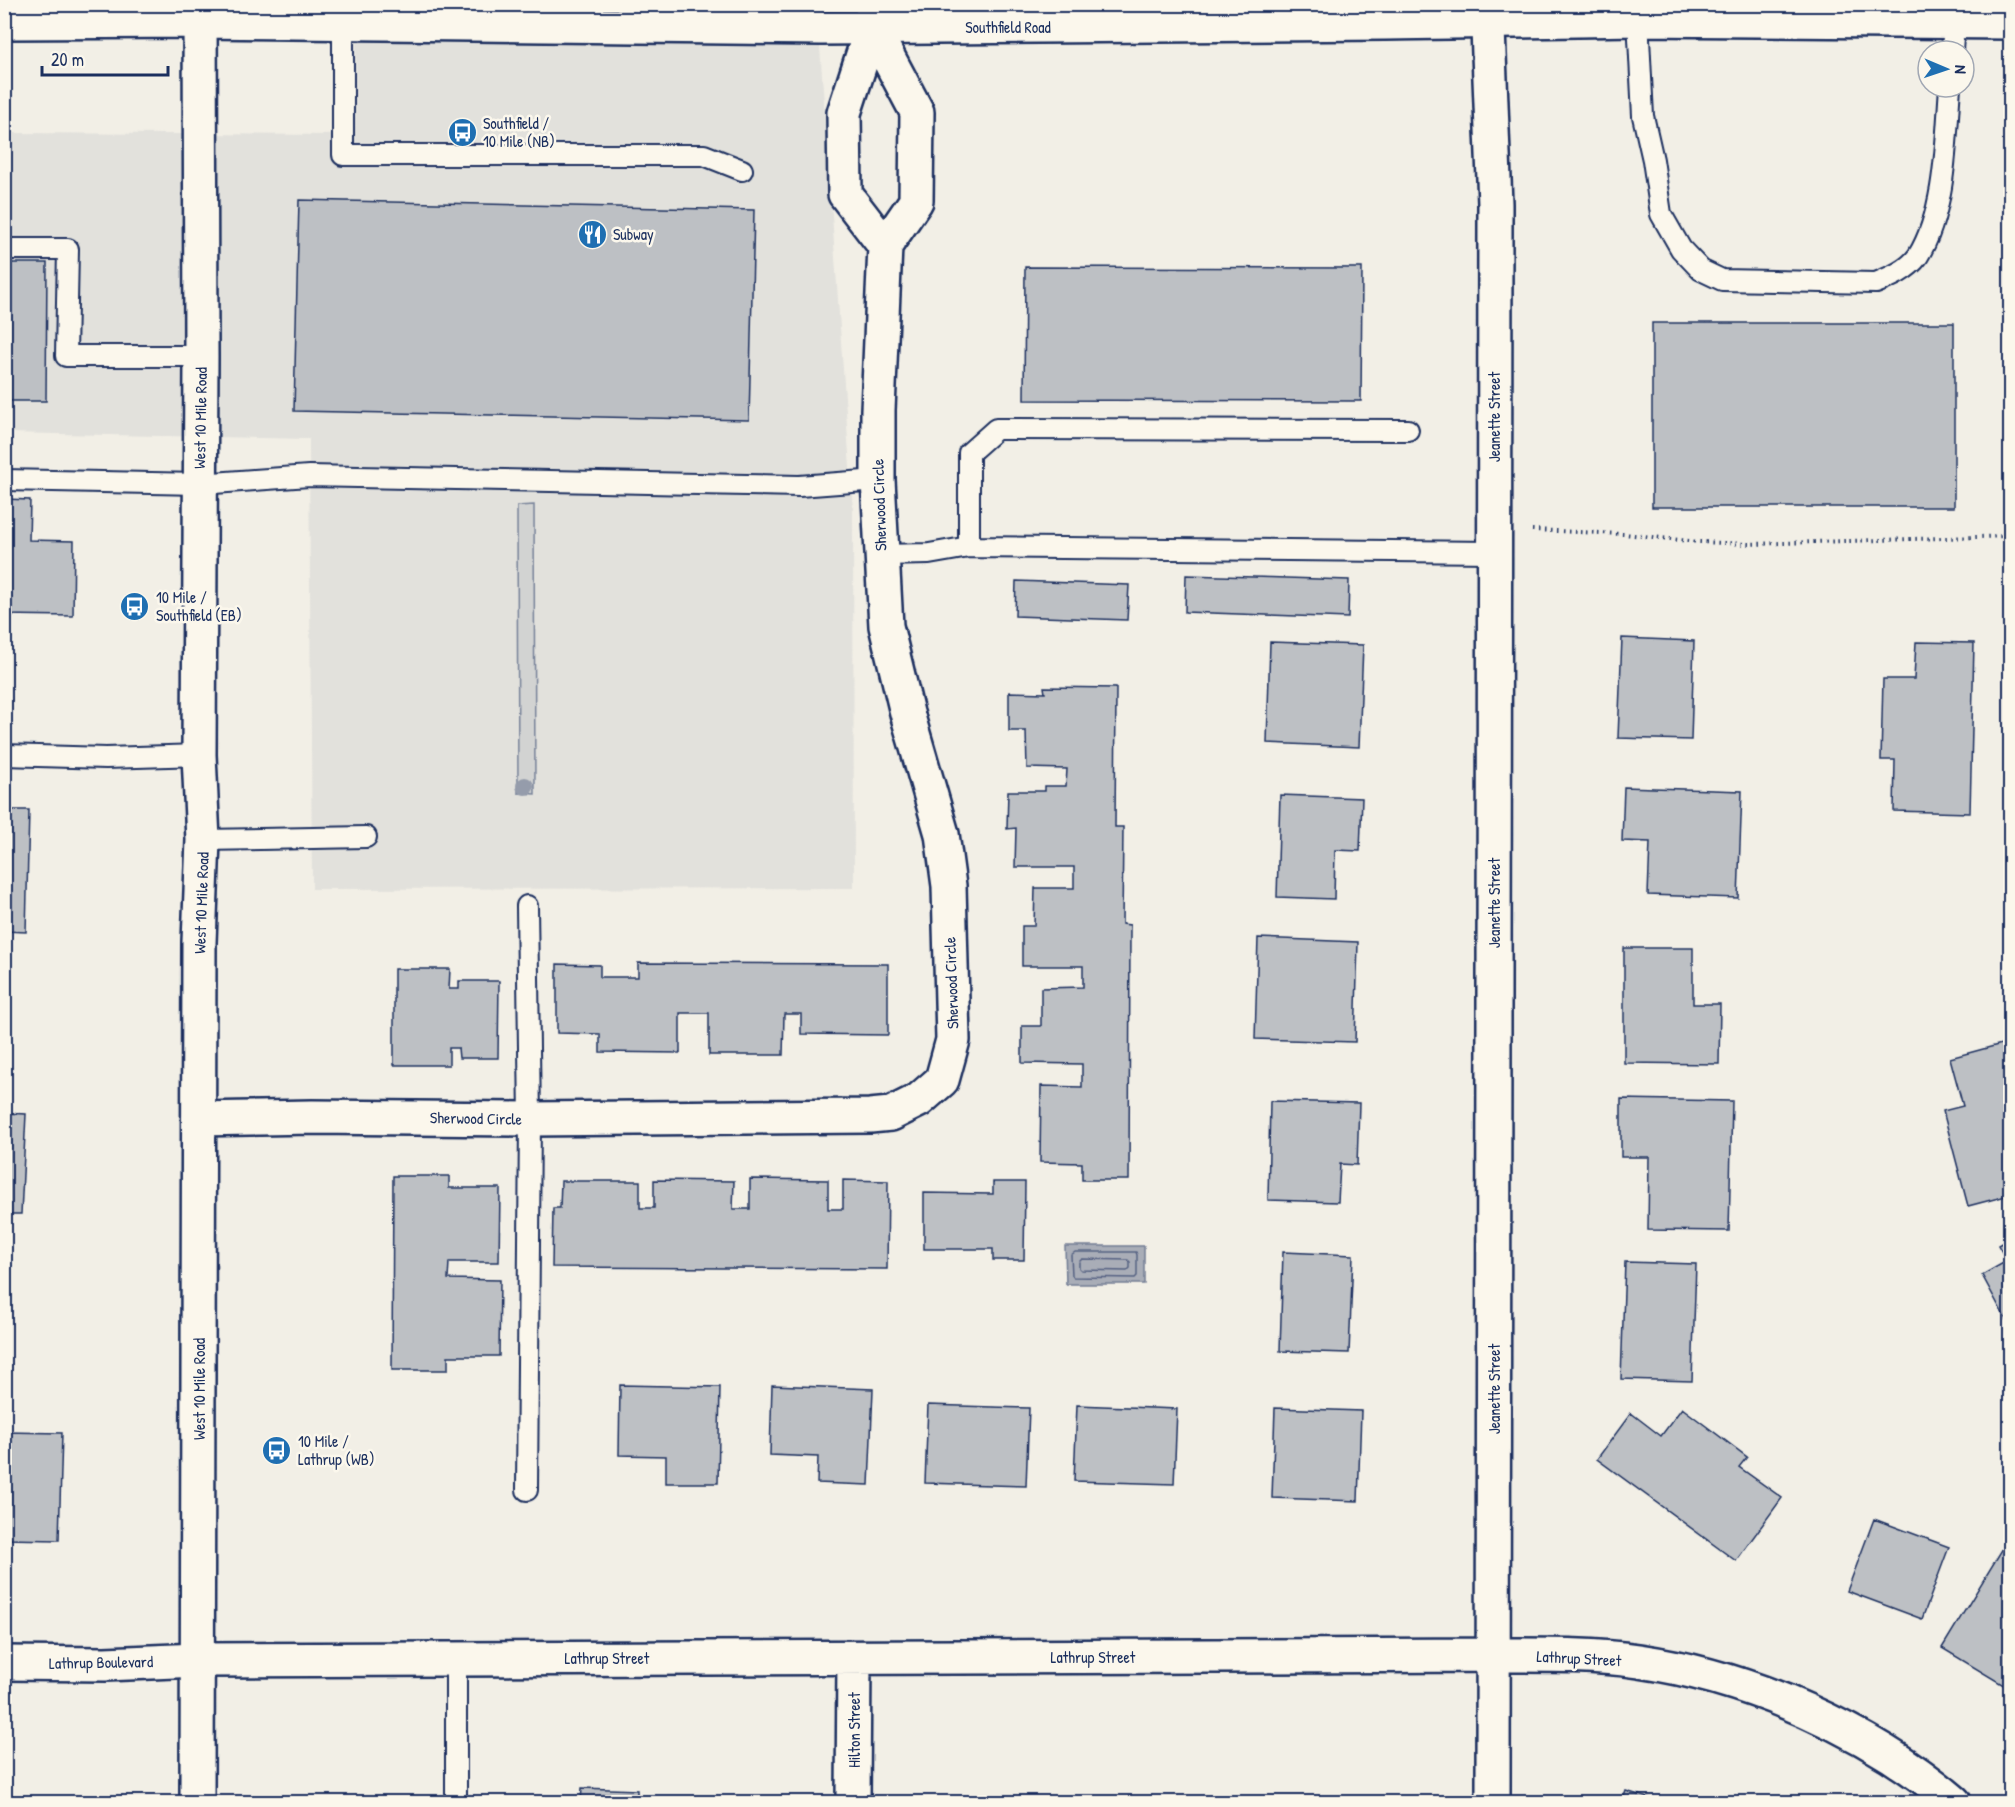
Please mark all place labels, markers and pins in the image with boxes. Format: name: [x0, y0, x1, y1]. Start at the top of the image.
place label: Southfield / 10 Mile (NB): [483, 112, 555, 152]
bus stop icon: Southfield / 10 Mile (NB): [446, 116, 478, 148]
restaurant icon: Subway: [576, 218, 608, 250]
place label: Subway: [613, 223, 654, 245]
place label: 10 Mile / Southfield (EB): [156, 586, 242, 626]
bus stop icon: 10 Mile / Southfield (EB): [119, 590, 151, 622]
place label: 10 Mile / Lathrup (WB): [298, 1430, 375, 1470]
bus stop icon: 10 Mile / Lathrup (WB): [261, 1434, 293, 1466]

